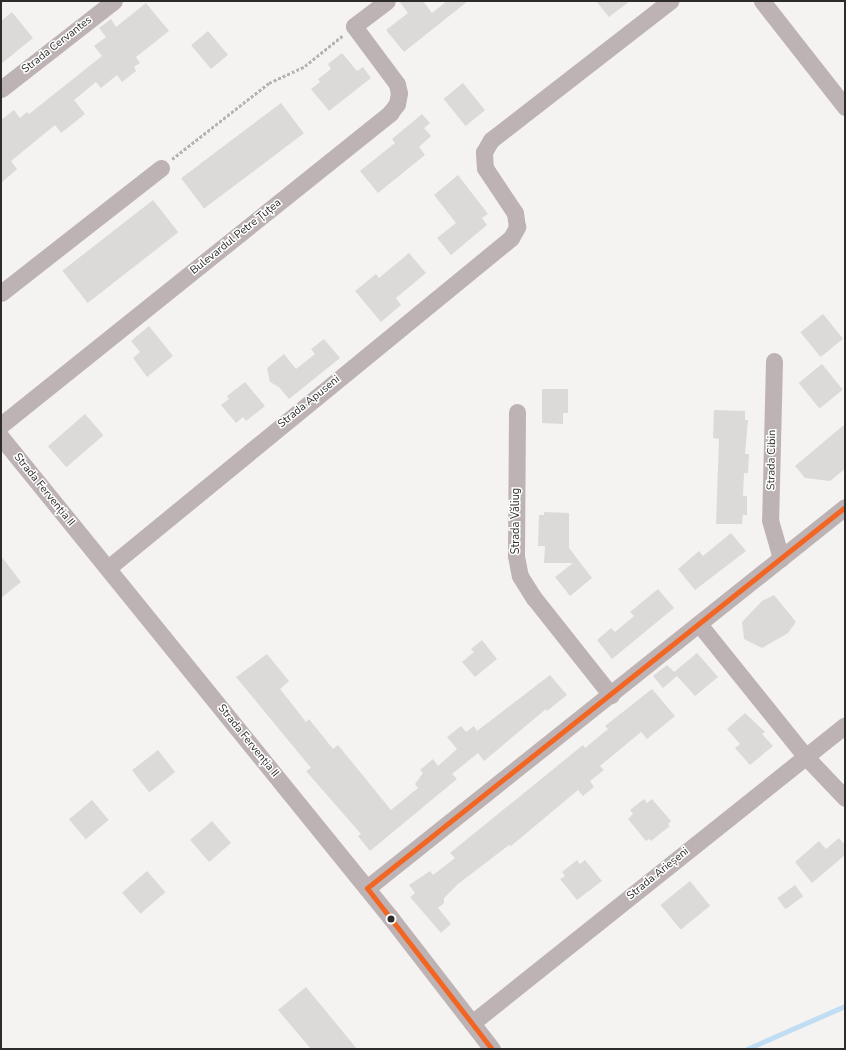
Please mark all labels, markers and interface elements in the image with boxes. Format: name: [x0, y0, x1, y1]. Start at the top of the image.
street label: Strada Cervantes: [19, 14, 95, 76]
street label: Bulevardul Petre Țuțea: [188, 196, 284, 278]
street label: Strada Apuseni: [275, 373, 343, 431]
street label: Strada Cibin: [765, 430, 779, 490]
street label: Strada Fervenția II: [11, 451, 77, 529]
street label: Strada Văliug: [509, 488, 523, 554]
street label: Strada Fervenția II: [215, 702, 281, 780]
street label: Strada Arieșeni: [624, 845, 692, 903]
unlabelled marker: [386, 914, 396, 924]

